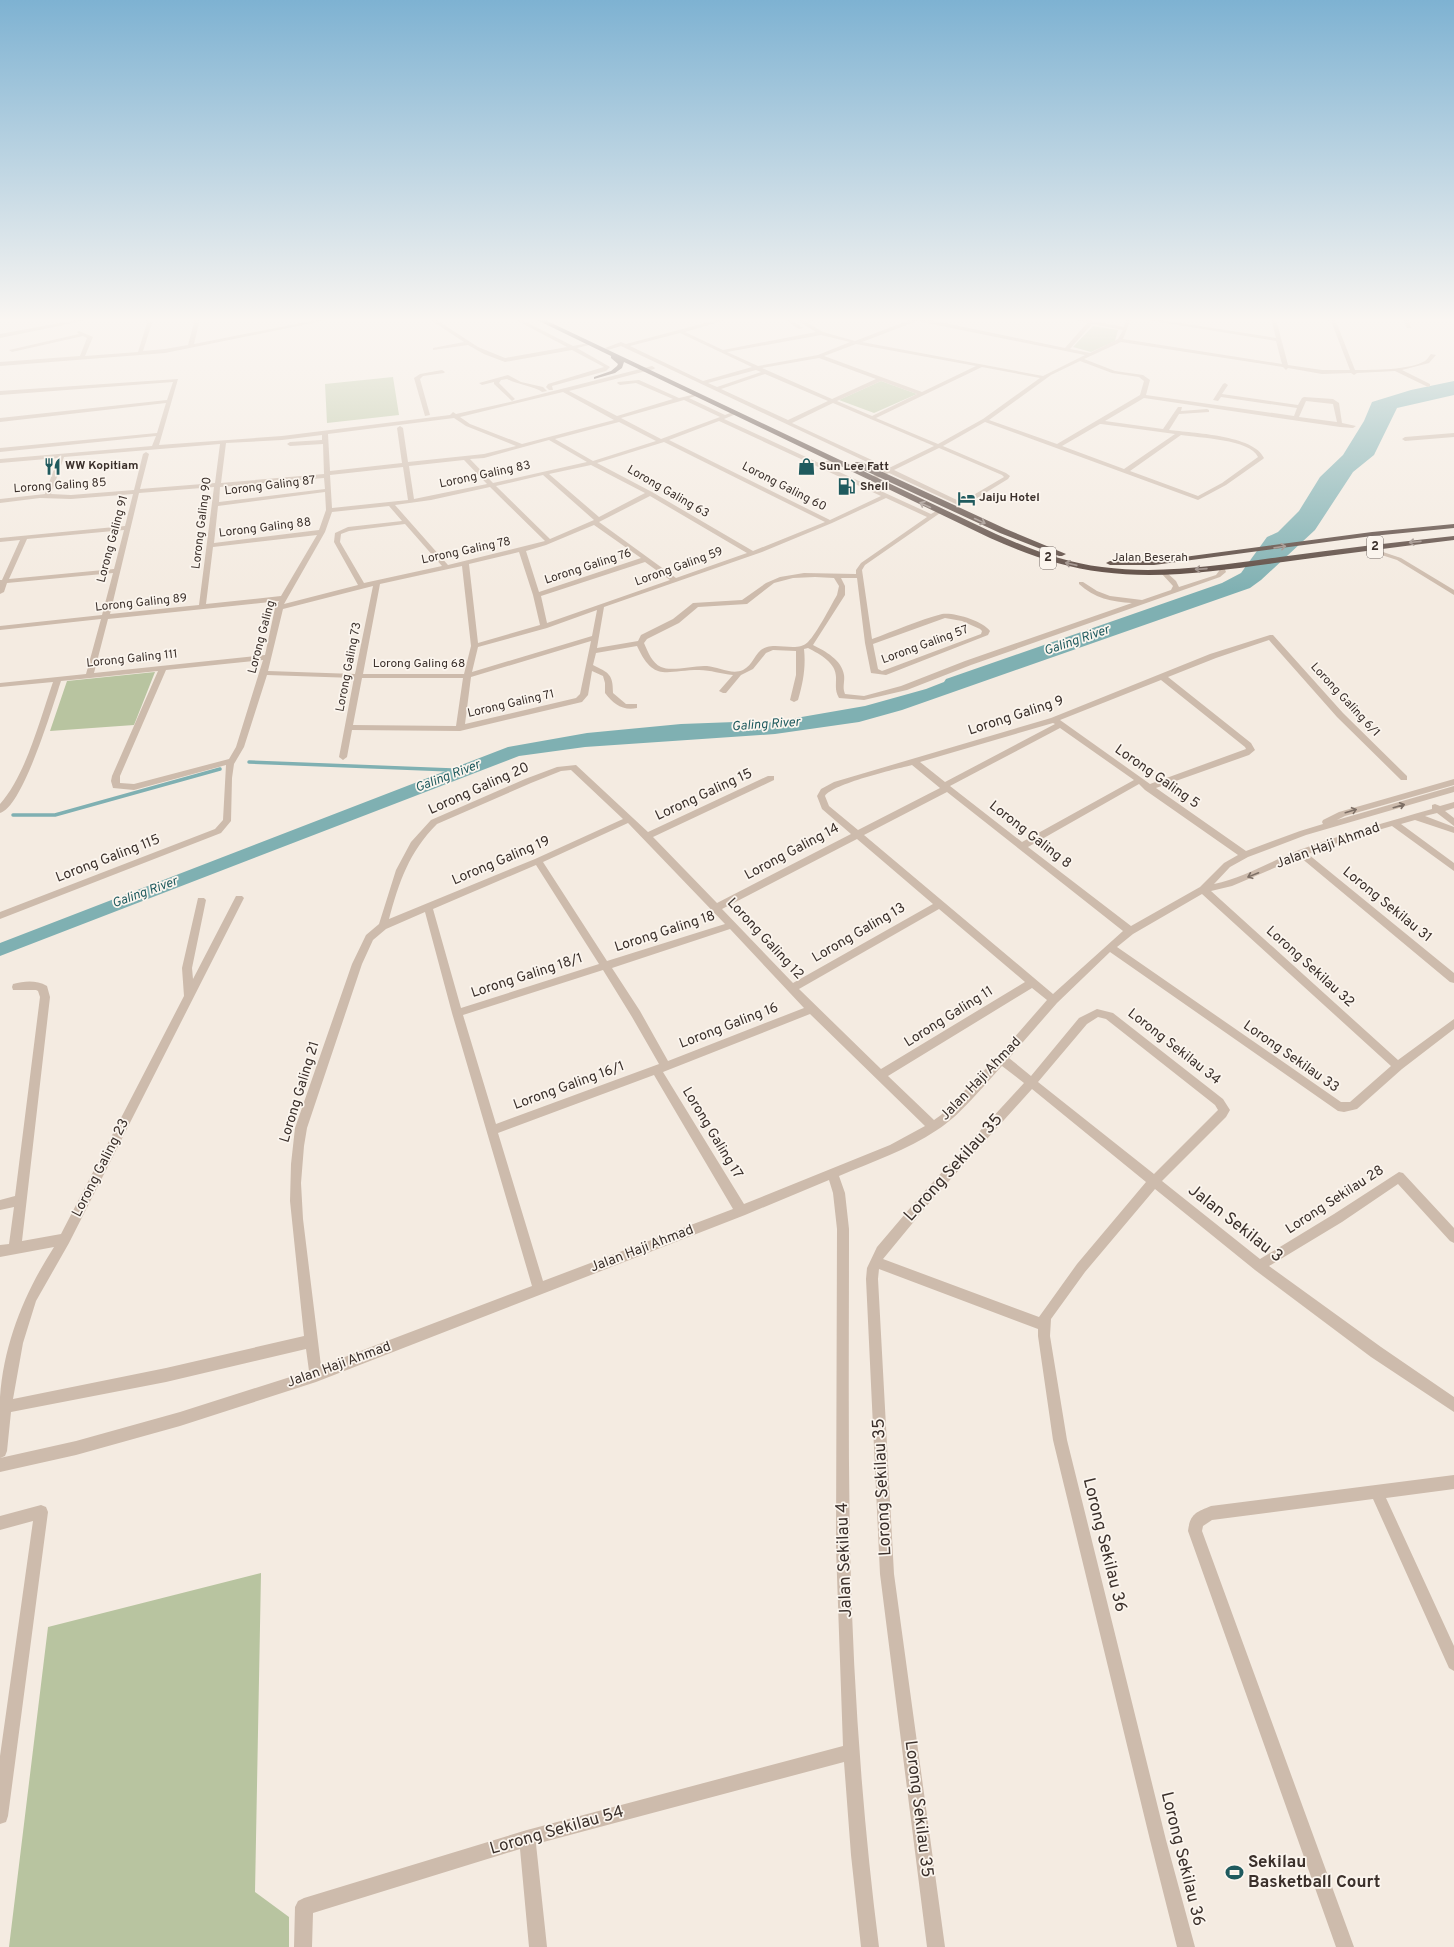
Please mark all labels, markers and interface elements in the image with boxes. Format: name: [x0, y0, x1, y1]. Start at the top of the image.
restaurant icon: WW Kopitiam: [42, 456, 62, 476]
shop icon: Sun Lee Fatt: [796, 457, 816, 477]
place label: WW Kopitiam: [65, 458, 139, 474]
street label: Lorong Galing 83: [438, 458, 532, 492]
street label: Lorong Galing 60: [739, 459, 829, 515]
place label: Sun Lee Fatt: [819, 459, 889, 475]
street label: Lorong Galing 63: [624, 462, 712, 522]
street label: Lorong Galing 87: [224, 472, 316, 500]
street label: Lorong Galing 85: [13, 475, 107, 497]
street label: Lorong Galing 90: [188, 476, 216, 570]
fuel station icon: Shell: [837, 477, 857, 497]
place label: Shell: [860, 479, 888, 495]
hotel icon: Jaiju Hotel: [956, 488, 976, 508]
place label: Jaiju Hotel: [979, 490, 1040, 506]
street label: Lorong Galing 91: [94, 494, 132, 584]
one-way arrow: [920, 501, 932, 508]
street label: Lorong Galing 88: [218, 514, 312, 542]
one-way arrow: [974, 518, 986, 525]
street label: Lorong Galing 78: [420, 534, 512, 568]
road number: 2: [1367, 536, 1383, 558]
one-way arrow: [1409, 538, 1422, 546]
one-way arrow: [1273, 543, 1286, 551]
street label: Lorong Galing 59: [633, 544, 725, 590]
street label: Lorong Galing 76: [542, 545, 634, 589]
road number: 2: [1040, 547, 1056, 569]
street label: Jalan Beserah: [1112, 550, 1188, 566]
one-way arrow: [1065, 560, 1078, 568]
one-way arrow: [1195, 566, 1208, 573]
street label: Lorong Galing 89: [94, 590, 188, 616]
street label: Lorong Galing: [245, 599, 279, 675]
street label: Lorong Galing 73: [332, 621, 366, 713]
street label: Lorong Galing 57: [879, 622, 971, 668]
water label: Galing River: [1042, 622, 1113, 660]
street label: Lorong Galing 111: [86, 646, 178, 672]
street label: Lorong Galing 68: [373, 656, 465, 672]
street label: Lorong Galing 6/1: [1307, 660, 1383, 740]
street label: Lorong Galing 71: [466, 686, 556, 722]
street label: Lorong Galing 9: [966, 693, 1066, 739]
water label: Galing River: [731, 715, 802, 735]
street label: Lorong Galing 5: [1111, 741, 1203, 813]
water label: Galing River: [413, 757, 484, 797]
street label: Lorong Galing 20: [426, 759, 532, 819]
street label: Lorong Galing 15: [653, 765, 755, 825]
street label: Lorong Galing 8: [985, 798, 1075, 872]
one-way arrow: [1393, 802, 1406, 809]
one-way arrow: [1344, 807, 1357, 814]
street label: Jalan Haji Ahmad: [1274, 819, 1382, 873]
street label: Lorong Galing 14: [742, 820, 842, 884]
street label: Lorong Galing 115: [53, 831, 163, 887]
street label: Lorong Galing 19: [449, 833, 553, 889]
street label: Lorong Sekilau 31: [1339, 864, 1435, 946]
one-way arrow: [1247, 871, 1259, 879]
water label: Galing River: [110, 873, 181, 912]
street label: Lorong Galing 12: [723, 895, 807, 983]
street label: Lorong Galing 13: [809, 899, 909, 967]
street label: Lorong Galing 18: [612, 908, 718, 956]
street label: Lorong Sekilau 32: [1262, 923, 1358, 1011]
street label: Lorong Galing 18/1: [469, 950, 585, 1002]
street label: Lorong Galing 11: [901, 983, 997, 1051]
street label: Lorong Galing 16: [677, 999, 781, 1053]
street label: Lorong Sekilau 34: [1124, 1005, 1224, 1089]
street label: Lorong Sekilau 33: [1240, 1018, 1342, 1096]
street label: Jalan Haji Ahmad: [937, 1034, 1025, 1124]
street label: Lorong Galing 21: [277, 1039, 323, 1145]
street label: Lorong Galing 16/1: [511, 1058, 627, 1114]
street label: Lorong Galing 17: [678, 1084, 746, 1182]
street label: Lorong Sekilau 35: [900, 1109, 1008, 1227]
street label: Lorong Galing 23: [69, 1116, 133, 1220]
street label: Lorong Sekilau 28: [1283, 1162, 1387, 1238]
street label: Jalan Sekilau 3: [1183, 1180, 1287, 1268]
street label: Jalan Haji Ahmad: [588, 1221, 696, 1277]
street label: Jalan Haji Ahmad: [285, 1338, 393, 1392]
street label: Lorong Sekilau 35: [868, 1418, 898, 1556]
street label: Lorong Sekilau 36: [1077, 1476, 1131, 1614]
street label: Jalan Sekilau 4: [832, 1502, 858, 1618]
street label: Lorong Sekilau 35: [899, 1739, 937, 1879]
street label: Lorong Sekilau 36: [1155, 1790, 1209, 1928]
street label: Lorong Sekilau 54: [487, 1801, 627, 1861]
place label: Sekilau Basketball Court: [1248, 1852, 1380, 1894]
sports icon: Sekilau Basketball Court: [1225, 1863, 1245, 1883]

